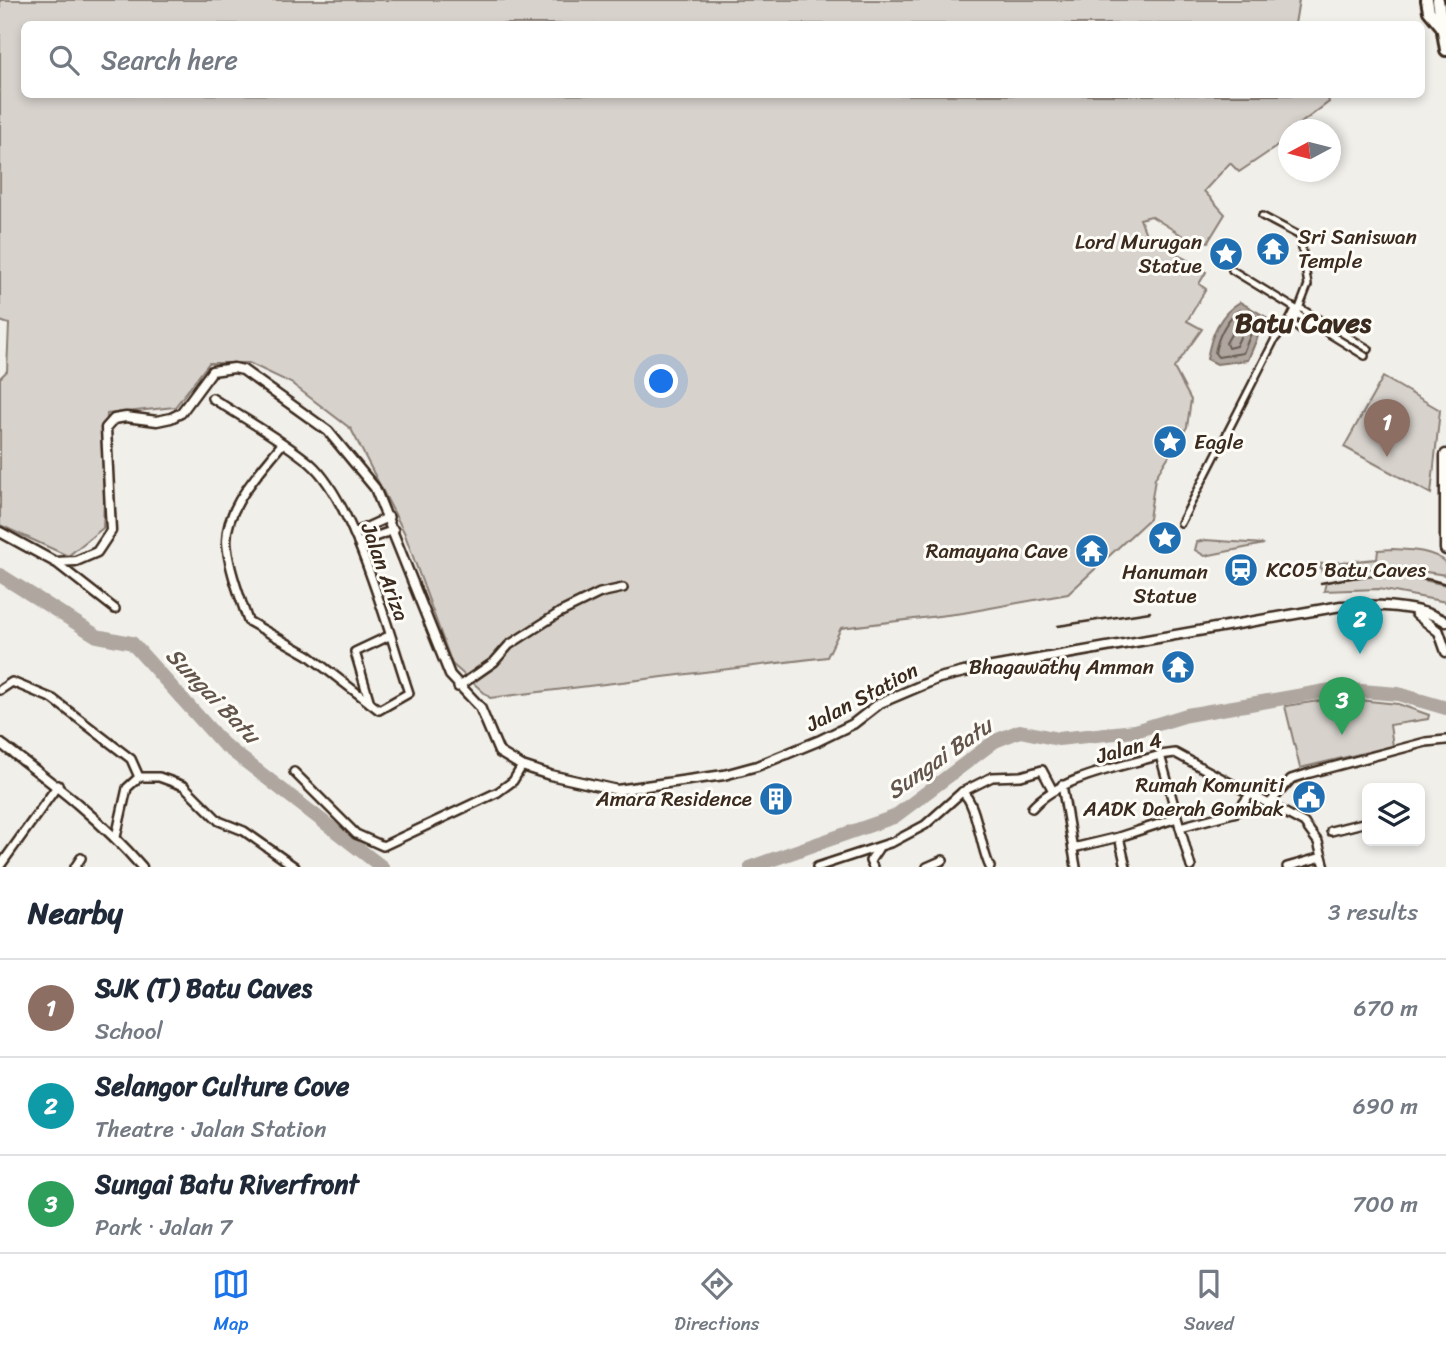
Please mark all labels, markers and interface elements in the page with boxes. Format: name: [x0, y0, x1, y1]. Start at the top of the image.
search box: [21, 21, 1425, 98]
text: Search here: [101, 37, 238, 83]
icon: search: [45, 41, 83, 79]
north arrow: [1278, 119, 1341, 182]
place label: Sri Saniswan Temple: [1298, 218, 1417, 280]
place label: Lord Murugan Statue: [1075, 223, 1202, 285]
temple icon: Sri Saniswan Temple: [1254, 230, 1292, 268]
place icon: Lord Murugan Statue: [1207, 235, 1245, 273]
district label: Batu Caves: [1235, 298, 1372, 347]
your location: [644, 364, 678, 398]
pin: 1: [1364, 399, 1410, 457]
place icon: Eagle: [1151, 423, 1189, 461]
place label: Eagle: [1194, 423, 1244, 461]
street label: Jalan Ariza: [349, 516, 421, 627]
place icon: Hanuman Statue: [1146, 519, 1184, 557]
place label: Ramayana Cave: [926, 532, 1068, 570]
temple icon: Ramayana Cave: [1073, 532, 1111, 570]
station icon: KC05 Batu Caves: [1222, 551, 1260, 589]
place label: KC05 Batu Caves: [1266, 551, 1427, 589]
place label: Hanuman Statue: [1122, 553, 1208, 615]
pin: 2: [1337, 596, 1383, 654]
water label: Sungai Batu: [155, 637, 272, 755]
place label: Bhagawathy Amman: [969, 648, 1154, 686]
temple icon: Bhagawathy Amman: [1159, 648, 1197, 686]
street label: Jalan Station: [798, 651, 925, 743]
pin: 3: [1319, 677, 1365, 735]
water label: Sungai Batu: [877, 705, 1003, 810]
street label: Jalan 4: [1091, 721, 1166, 775]
place label: Rumah Komuniti AADK Daerah Gombak: [1082, 766, 1285, 828]
public building icon: Rumah Komuniti AADK Daerah Gombak: [1290, 778, 1328, 816]
place label: Amara Residence: [595, 780, 752, 818]
building icon: Amara Residence: [757, 780, 795, 818]
map controls: [1362, 783, 1425, 846]
button: layers: [1362, 783, 1425, 846]
text: Nearby: [28, 886, 123, 940]
text: 3 results: [1328, 892, 1418, 933]
text: SJK (T) Batu Caves: [95, 965, 312, 1011]
text: 1: [46, 988, 56, 1029]
text: 670 m: [1354, 988, 1418, 1029]
text: School: [95, 1011, 163, 1052]
text: Selangor Culture Cove: [95, 1063, 349, 1109]
text: 2: [44, 1086, 58, 1127]
text: 690 m: [1353, 1086, 1418, 1127]
text: Theatre · Jalan Station: [95, 1109, 326, 1150]
text: Sungai Batu Riverfront: [95, 1161, 359, 1207]
text: 3: [45, 1184, 57, 1225]
text: 700 m: [1352, 1184, 1418, 1225]
text: Park · Jalan 7: [95, 1207, 232, 1248]
tab: Map: [212, 1265, 250, 1340]
tab: Directions: [674, 1265, 760, 1340]
tab: Saved: [1184, 1265, 1234, 1340]

